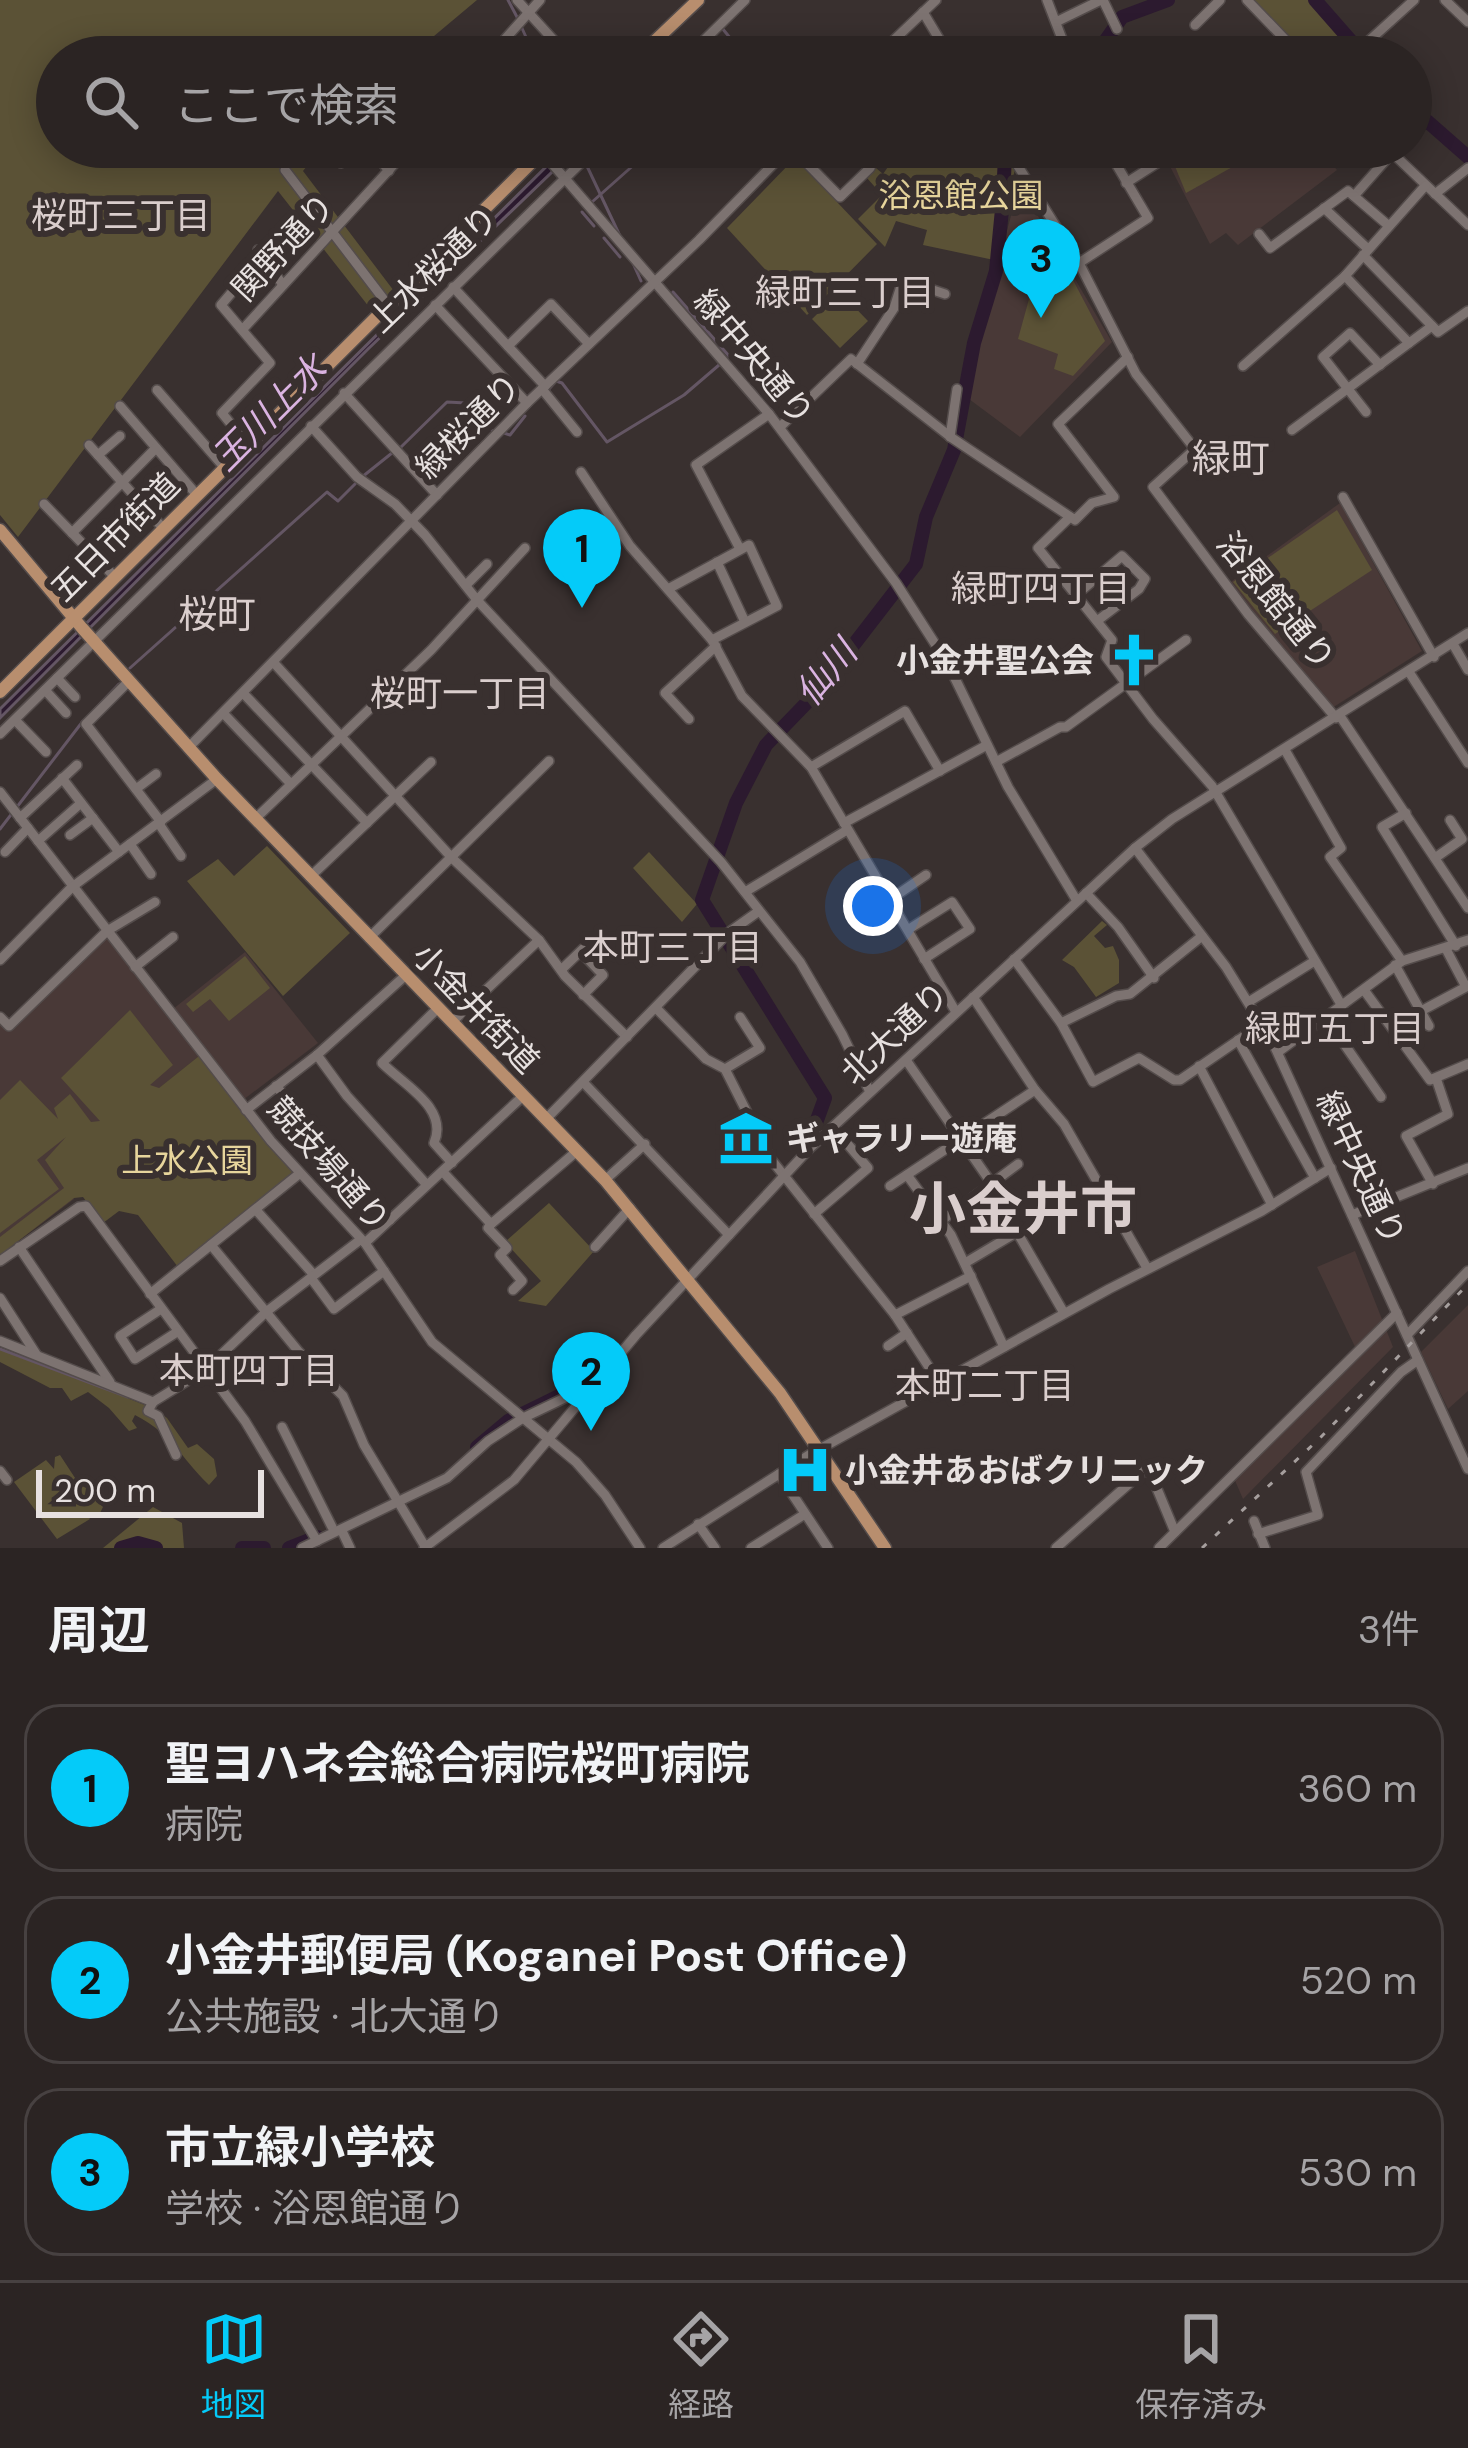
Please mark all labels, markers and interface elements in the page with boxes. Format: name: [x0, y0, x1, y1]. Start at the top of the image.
search box: [36, 36, 1432, 168]
icon: search: [78, 69, 144, 135]
text: ここで検索: [174, 76, 399, 135]
park label: 浴恩館公園: [879, 174, 1044, 217]
street label: 関野通り: [222, 184, 344, 310]
district label: 桜町三丁目: [31, 192, 211, 239]
street label: 上水桜通り: [359, 196, 507, 342]
pin: 3: [1002, 219, 1080, 318]
district label: 緑町三丁目: [755, 269, 935, 316]
street label: 緑中央通り: [685, 280, 823, 434]
water label: 玉川上水: [201, 343, 339, 481]
street label: 緑桜通り: [406, 364, 530, 488]
district label: 緑町: [1192, 433, 1270, 484]
street label: 五日市街道: [41, 463, 189, 611]
pin: 1: [543, 509, 621, 608]
street label: 浴恩館通り: [1207, 523, 1345, 679]
district label: 緑町四丁目: [951, 565, 1131, 612]
district label: 桜町: [178, 589, 256, 640]
water label: 仙川: [785, 627, 870, 716]
church icon: 小金井聖公会: [1105, 631, 1163, 689]
place label: 小金井聖公会: [896, 639, 1094, 682]
district label: 桜町一丁目: [370, 670, 550, 717]
your location: [843, 876, 903, 936]
district label: 本町三丁目: [583, 924, 763, 971]
street label: 小金井街道: [403, 934, 549, 1082]
street label: 北大通り: [832, 972, 958, 1094]
district label: 緑町五丁目: [1245, 1005, 1425, 1052]
street label: 緑中央通り: [1307, 1084, 1415, 1252]
street label: 競技場通り: [259, 1088, 399, 1240]
museum icon: ギャラリー遊庵: [717, 1109, 775, 1167]
place label: ギャラリー遊庵: [786, 1117, 1017, 1160]
park label: 上水公園: [121, 1139, 253, 1182]
district label: 小金井市: [909, 1172, 1137, 1247]
pin: 2: [552, 1332, 630, 1431]
district label: 本町四丁目: [159, 1347, 339, 1394]
district label: 本町二丁目: [895, 1362, 1075, 1409]
hospital icon: 小金井あおばクリニック: [776, 1441, 834, 1499]
place label: 小金井あおばクリニック: [845, 1449, 1208, 1492]
scale bar: [36, 1464, 264, 1517]
text: 200 m: [54, 1469, 156, 1512]
text: 周辺: [48, 1597, 150, 1664]
text: 3件: [1358, 1604, 1420, 1655]
text: 聖ヨハネ会総合病院桜町病院: [165, 1734, 750, 1793]
text: 1: [83, 1763, 97, 1814]
text: 360 m: [1298, 1763, 1417, 1814]
text: 病院: [165, 1799, 243, 1850]
text: 小金井郵便局 (Koganei Post Office): [165, 1926, 908, 1985]
text: 2: [79, 1955, 101, 2006]
text: 520 m: [1300, 1955, 1417, 2006]
text: 公共施設 · 北大通り: [165, 1991, 505, 2042]
text: 市立緑小学校: [165, 2118, 435, 2177]
text: 3: [78, 2147, 102, 2198]
text: 530 m: [1298, 2147, 1417, 2198]
text: 学校 · 浴恩館通り: [165, 2183, 466, 2234]
tab: 地図: [201, 2306, 267, 2426]
tab: 経路: [668, 2306, 734, 2426]
tab: 保存済み: [1135, 2306, 1267, 2426]

